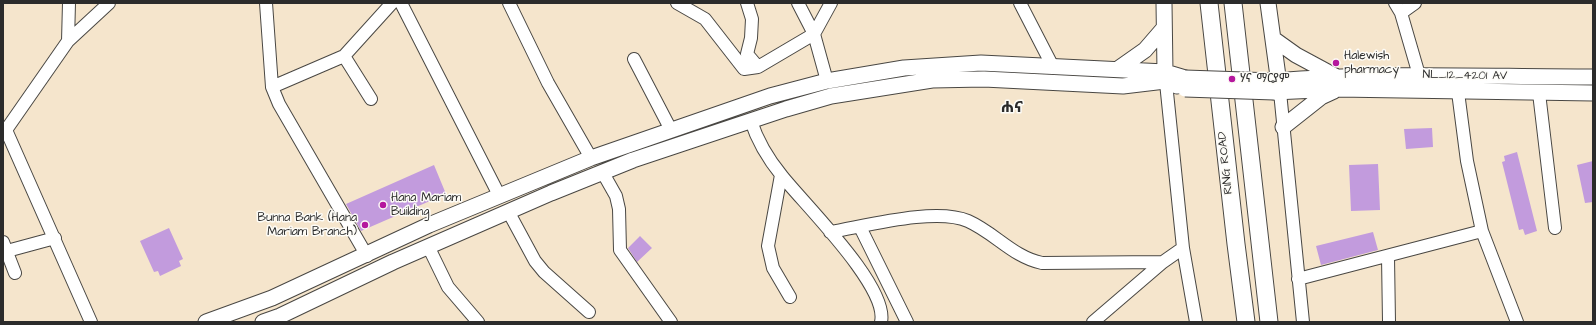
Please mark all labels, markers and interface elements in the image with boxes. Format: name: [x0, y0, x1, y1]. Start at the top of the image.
place label: Halewish pharmacy: [1344, 49, 1399, 77]
marker: Halewish pharmacy: [1331, 58, 1341, 68]
street label: NL_12_4201 AV: [1422, 68, 1508, 84]
place label: ሃና ማርያም: [1240, 72, 1289, 86]
marker: ሃና ማርያም: [1227, 74, 1237, 84]
district label: ሐና: [1001, 99, 1023, 119]
street label: RING ROAD: [1216, 131, 1236, 195]
place label: Hana Mariam Building: [391, 191, 461, 219]
marker: Hana Mariam Building: [378, 200, 388, 210]
place label: Bunna Bank (Hana Mariam Branch): [258, 211, 357, 239]
marker: Bunna Bank (Hana Mariam Branch): [360, 220, 370, 230]

